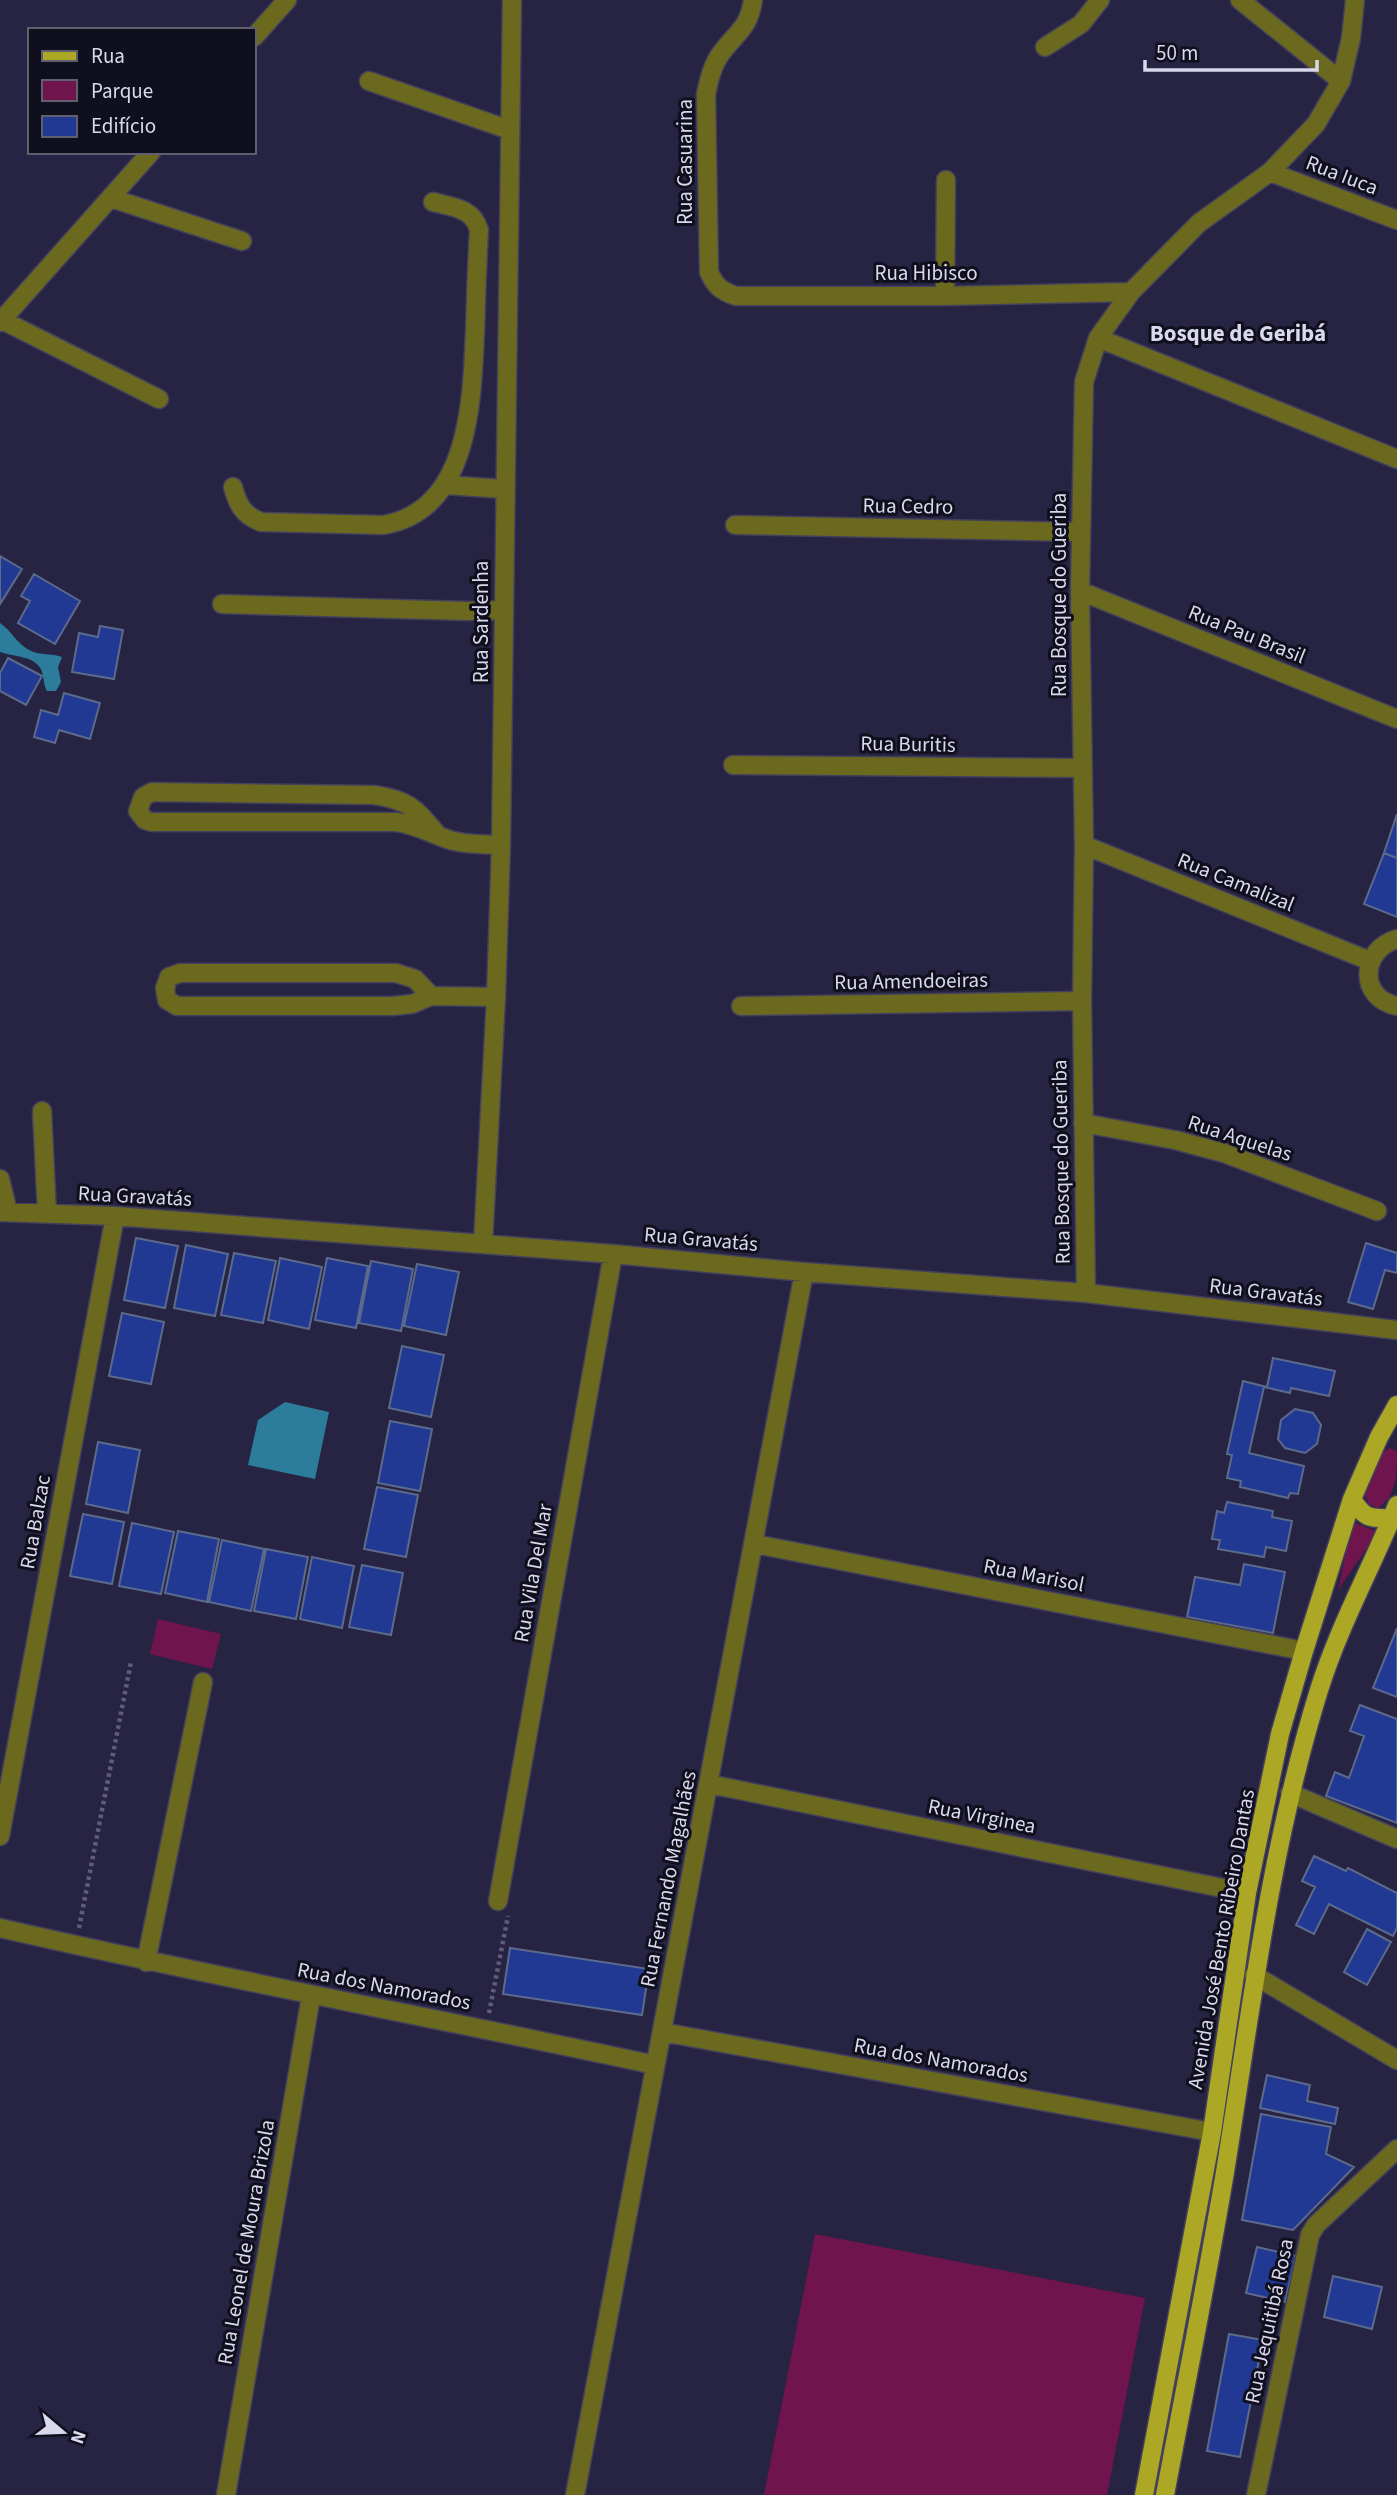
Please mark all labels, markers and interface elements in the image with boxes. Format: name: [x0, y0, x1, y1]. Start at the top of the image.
legend: [28, 28, 256, 154]
scale bar: [1145, 28, 1316, 72]
text: 50 m: [1156, 38, 1198, 68]
text: Rua: [91, 41, 125, 71]
text: Parque: [91, 76, 153, 106]
street label: Rua Casuarina: [670, 99, 700, 225]
text: Edifício: [91, 111, 156, 141]
street label: Rua Iuca: [1302, 148, 1382, 202]
street label: Rua Hibisco: [874, 258, 978, 288]
district label: Bosque de Geribá: [1150, 317, 1326, 350]
street label: Rua Cedro: [862, 490, 954, 522]
street label: Rua Bosque do Gueriba: [1044, 493, 1074, 697]
street label: Rua Sardenha: [466, 561, 496, 683]
street label: Rua Pau Brasil: [1184, 597, 1310, 671]
street label: Rua Buritis: [860, 728, 956, 760]
street label: Rua Camalizal: [1173, 845, 1299, 919]
street label: Rua Amendoeiras: [834, 965, 988, 997]
street label: Rua Bosque do Gueriba: [1044, 1059, 1078, 1265]
street label: Rua Aquelas: [1184, 1107, 1296, 1169]
street label: Rua Gravatás: [77, 1178, 193, 1214]
street label: Rua Gravatás: [643, 1219, 759, 1259]
street label: Rua Gravatás: [1207, 1270, 1325, 1314]
street label: Rua Balzac: [12, 1472, 58, 1571]
street label: Rua Vila Del Mar: [506, 1501, 560, 1645]
street label: Rua Marisol: [981, 1551, 1087, 1599]
street label: Rua Fernando Magalhães: [632, 1768, 704, 1990]
street label: Avenida José Bento Ribeiro Dantas: [1180, 1787, 1262, 2091]
street label: Rua Virginea: [926, 1791, 1038, 1841]
street label: Rua dos Namorados: [295, 1954, 474, 2018]
street label: Rua dos Namorados: [852, 2030, 1031, 2090]
street label: Rua Leonel de Moura Brizola: [210, 2117, 282, 2367]
street label: Rua Jequitibá Rosa: [1237, 2236, 1301, 2406]
north arrow: [28, 2397, 98, 2467]
text: N: [63, 2427, 92, 2447]

